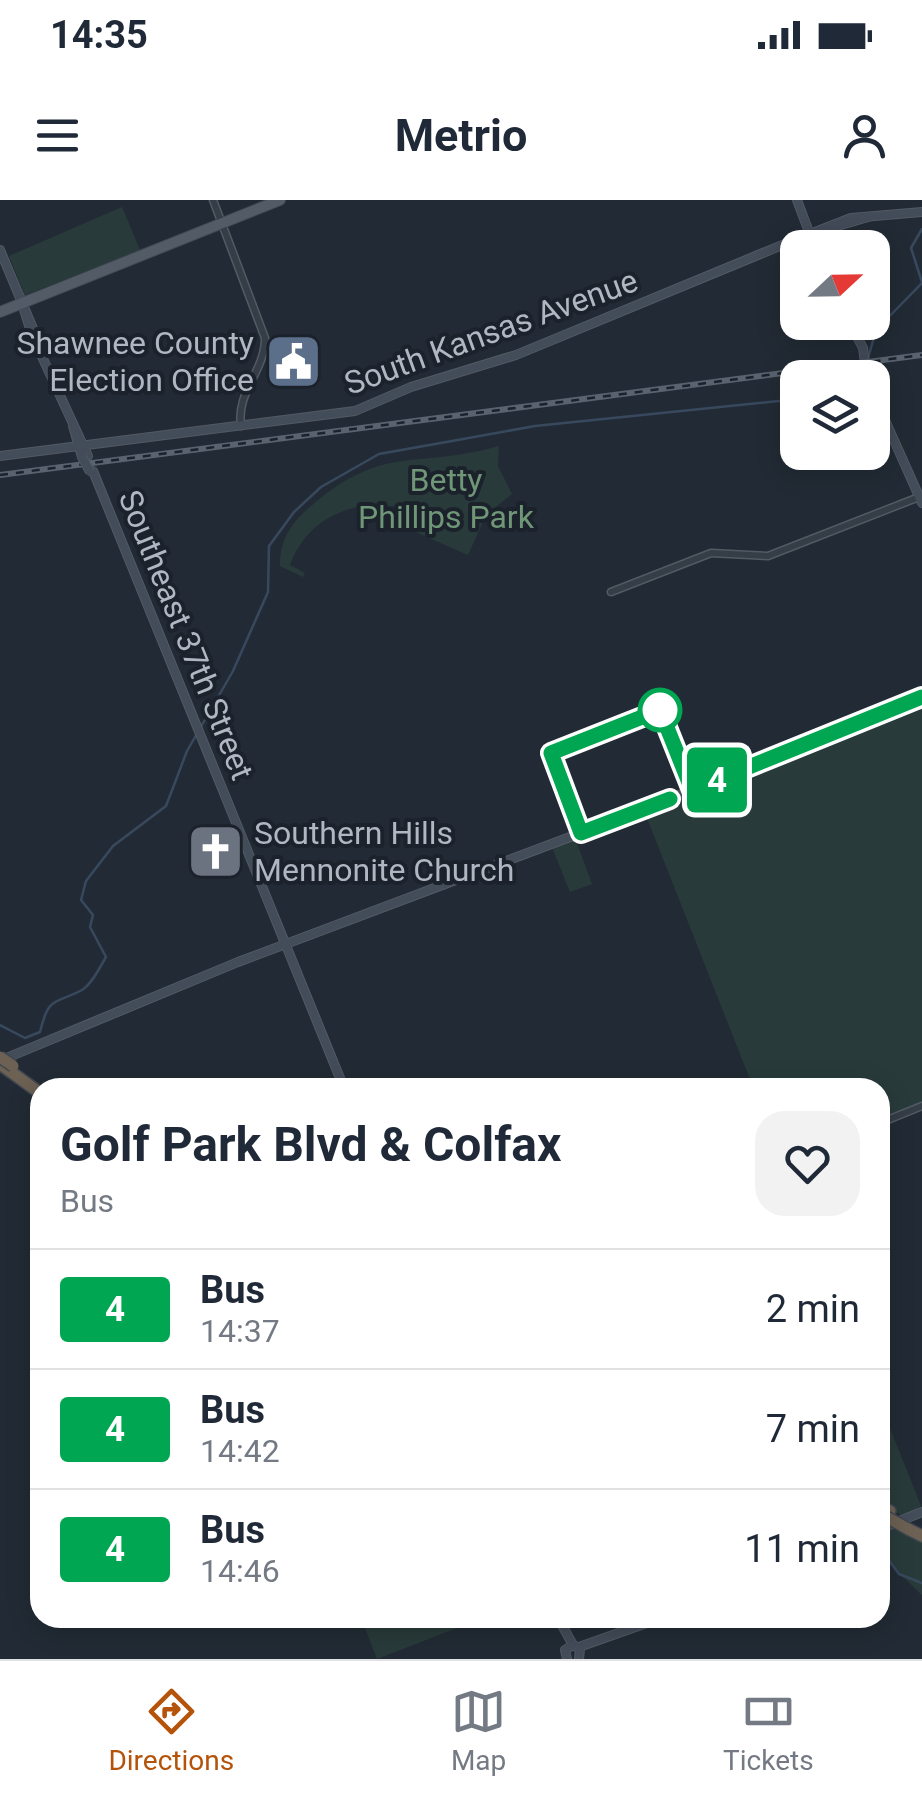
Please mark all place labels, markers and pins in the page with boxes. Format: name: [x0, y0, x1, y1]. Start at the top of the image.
place label: Shawnee County Election Office: [16, 324, 254, 399]
public building icon: Shawnee County Election Office: [263, 331, 323, 391]
unlabelled marker: [639, 689, 681, 731]
place label: Southern Hills Mennonite Church: [254, 814, 514, 889]
church icon: Southern Hills Mennonite Church: [185, 821, 245, 881]

